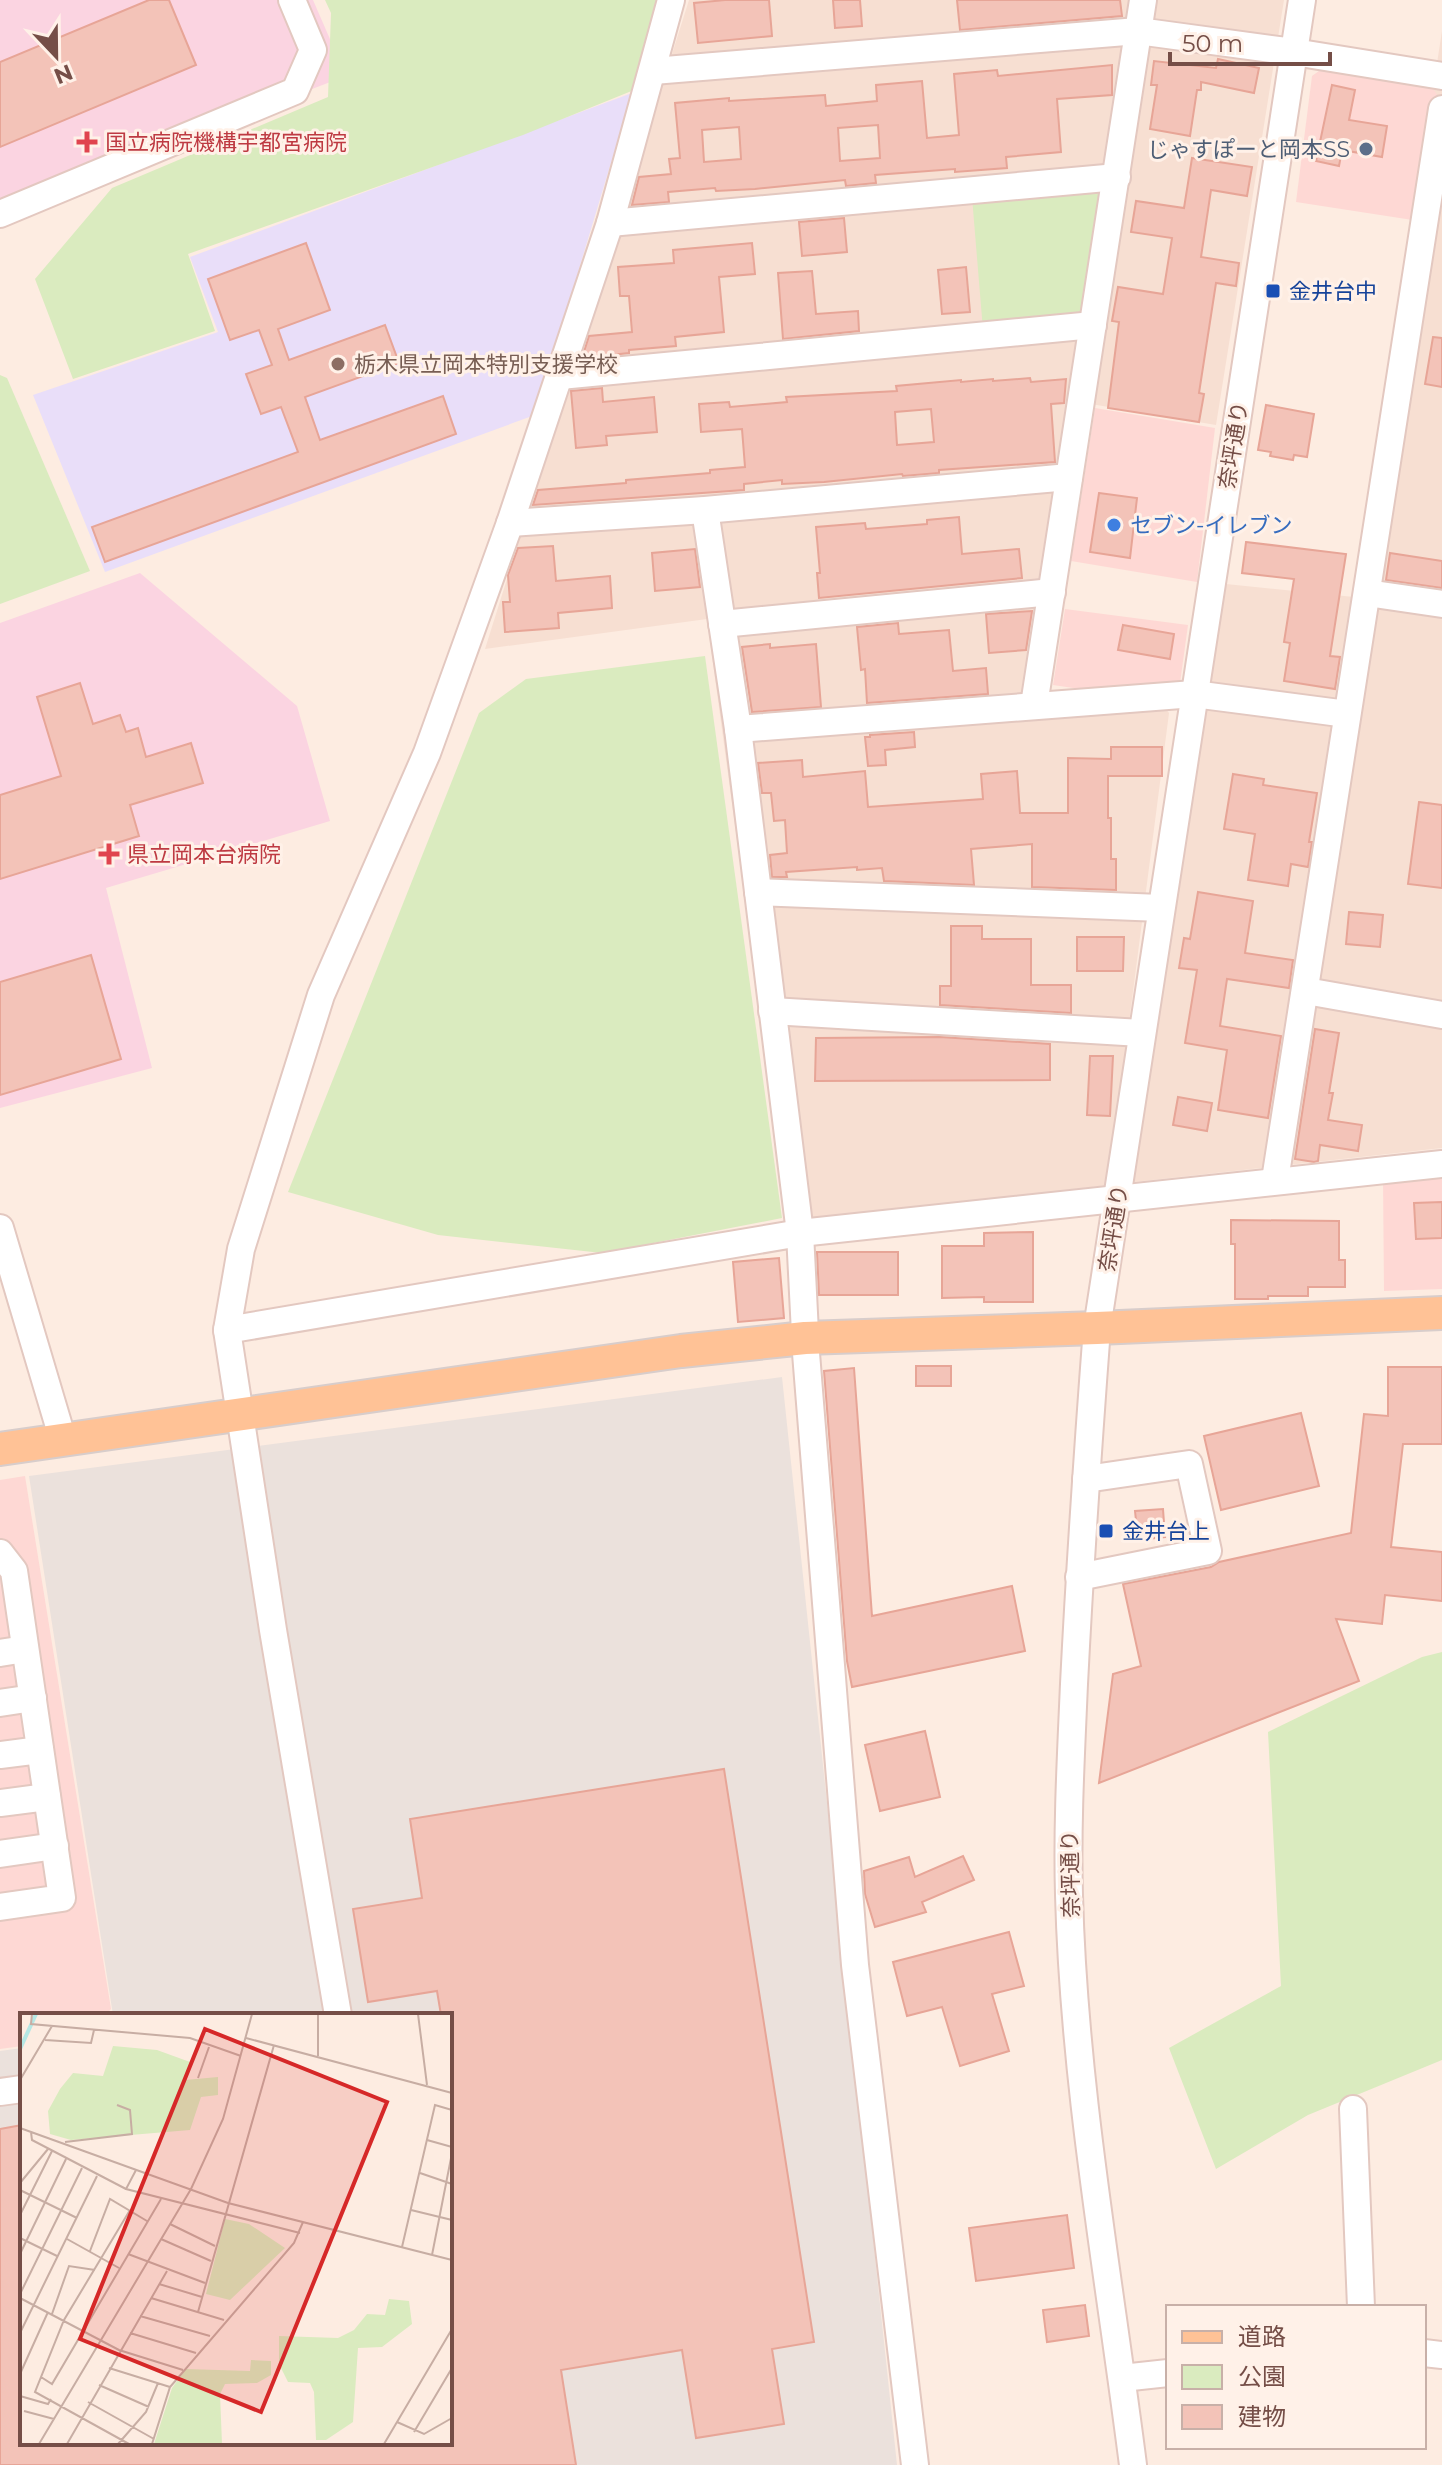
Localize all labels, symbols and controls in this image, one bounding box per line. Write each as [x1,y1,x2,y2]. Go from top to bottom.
north arrow [16,16,96,96]
scale bar [1170,16,1330,66]
text: 50 m [1182,29,1243,58]
text: N [50,58,77,90]
place label: 国立病院機構宇都宮病院 [105,129,347,156]
marker: 国立病院機構宇都宮病院 [76,131,98,153]
place label: じゃすぽーと岡本SS [1147,136,1350,163]
marker: じゃすぽーと岡本SS [1357,140,1375,158]
place label: 金井台中 [1289,278,1377,305]
marker: 金井台中 [1264,282,1282,300]
place label: 栃木県立岡本特別支援学校 [354,351,618,378]
marker: 栃木県立岡本特別支援学校 [329,355,347,373]
street label: 奈坪通り [1213,400,1254,491]
place label: セブン-イレブン [1130,512,1292,539]
marker: セブン-イレブン [1105,516,1123,534]
place label: 県立岡本台病院 [127,841,281,868]
marker: 県立岡本台病院 [98,843,120,865]
street label: 奈坪通り [1093,1183,1134,1274]
place label: 金井台上 [1122,1518,1210,1545]
marker: 金井台上 [1097,1522,1115,1540]
street label: 奈坪通り [1056,1830,1085,1918]
inset map [20,2013,452,2445]
legend [1166,2305,1426,2449]
text: 道路 [1238,2322,1286,2351]
text: 公園 [1238,2362,1286,2391]
text: 建物 [1238,2402,1286,2431]

